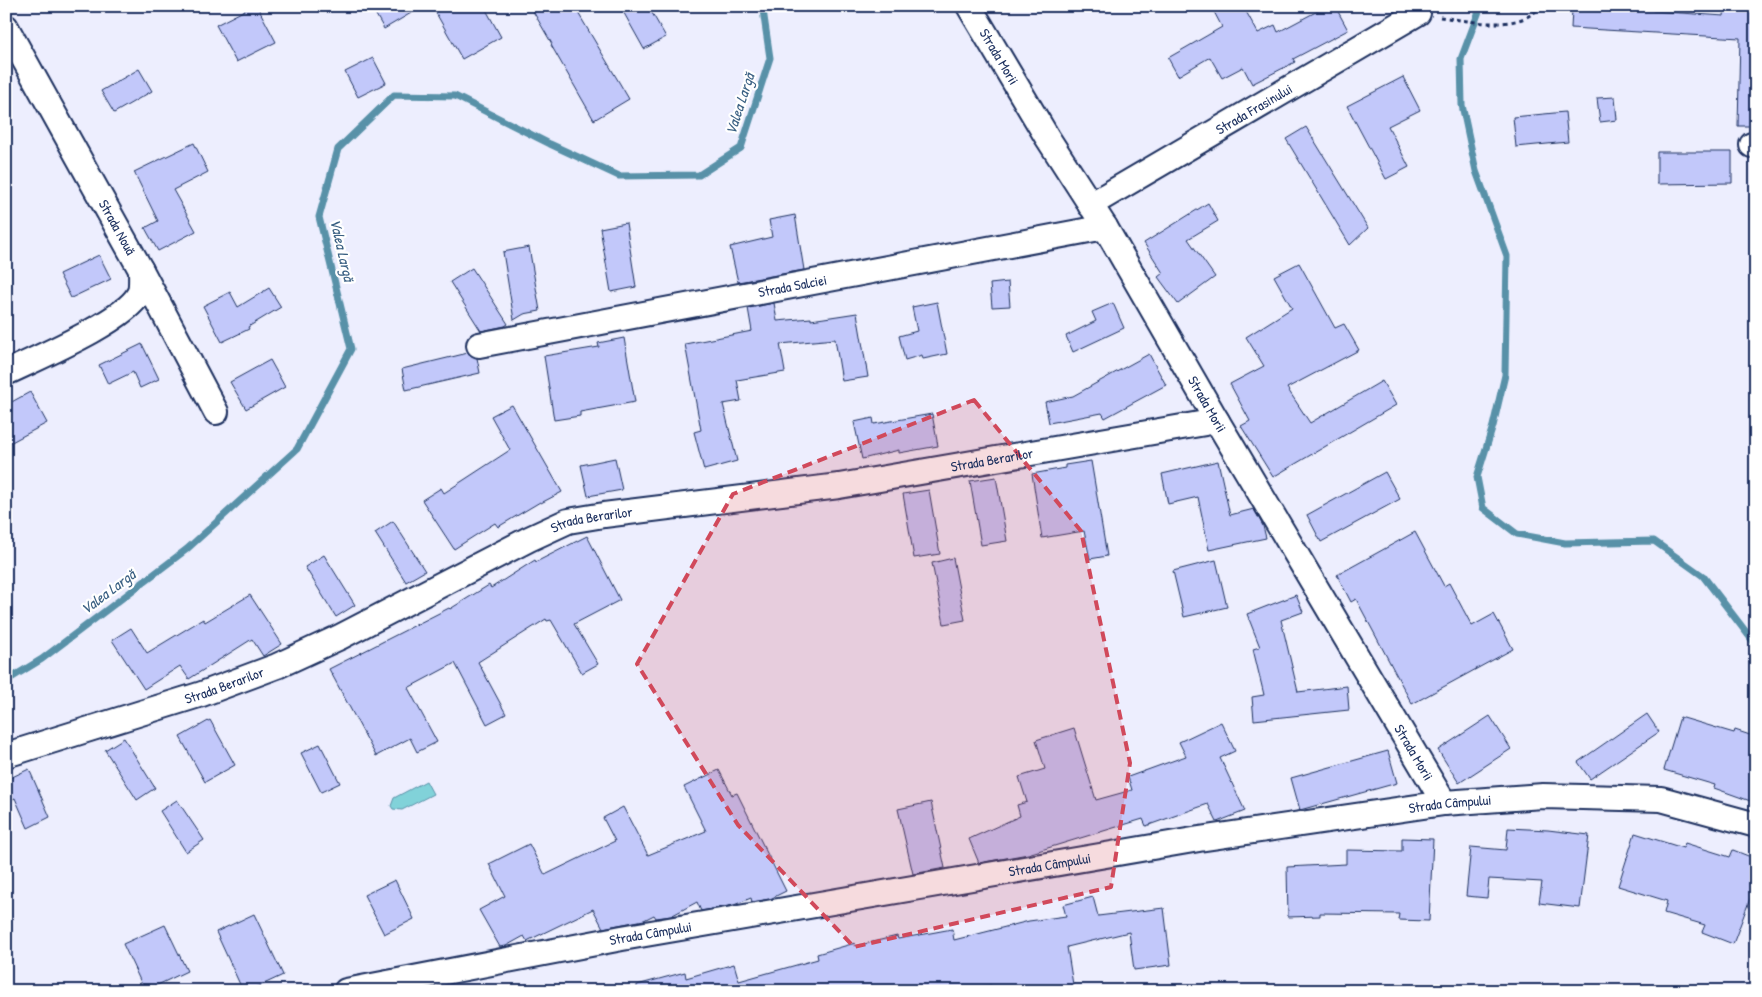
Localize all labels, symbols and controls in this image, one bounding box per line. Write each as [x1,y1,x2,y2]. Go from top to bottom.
street label: Strada Morii [976,25,1024,88]
water label: Valea Largă [720,68,760,137]
street label: Strada Frasinului [1212,79,1295,138]
street label: Strada Nouă [95,196,141,258]
water label: Valea Largă [325,217,360,285]
street label: Strada Salciei [757,270,828,301]
street label: Strada Morii [1184,372,1231,435]
street label: Strada Berarilor [949,443,1035,476]
street label: Strada Berarilor [547,501,634,537]
water label: Valea Largă [76,563,141,619]
street label: Strada Berarilor [182,662,267,708]
street label: Strada Morii [1390,721,1438,784]
street label: Strada Câmpului [1407,790,1492,817]
street label: Strada Câmpului [1007,848,1092,881]
street label: Strada Câmpului [608,916,693,949]

